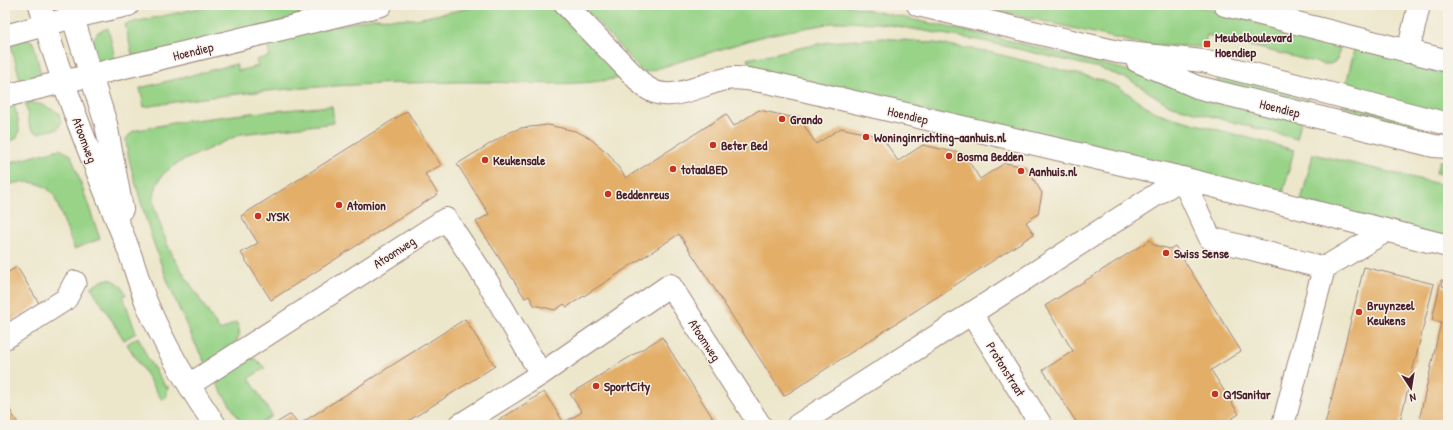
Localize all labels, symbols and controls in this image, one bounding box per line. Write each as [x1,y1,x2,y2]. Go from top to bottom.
place label: Meubelboulevard Hoendiep [1215,28,1293,62]
street label: Hoendiep [171,37,216,65]
marker: Meubelboulevard Hoendiep [1202,39,1212,49]
street label: Hoendiep [1258,94,1303,122]
street label: Hoendiep [886,102,930,128]
place label: Grando [790,110,823,128]
marker: Grando [777,114,787,124]
street label: Atoomweg [68,115,102,165]
place label: Woninginrichting-aanhuis.nl [874,128,1007,147]
marker: Woninginrichting-aanhuis.nl [861,132,871,142]
place label: Beter Bed [721,136,768,154]
marker: Beter Bed [708,140,718,150]
place label: Bosma Bedden [957,147,1024,165]
place label: Keukensale [493,151,546,169]
marker: Bosma Bedden [944,151,954,161]
marker: Keukensale [480,155,490,165]
place label: totaalBED [680,160,728,178]
place label: Aanhuis.nl [1029,162,1078,180]
marker: totaalBED [668,164,678,174]
marker: Aanhuis.nl [1016,166,1026,176]
place label: Beddenreus [616,185,669,203]
marker: Beddenreus [603,189,613,199]
place label: Atomion [347,196,386,214]
marker: Atomion [334,200,344,210]
place label: JYSK [266,207,290,225]
marker: JYSK [253,211,263,221]
street label: Atoomweg [369,232,419,272]
place label: Swiss Sense [1174,244,1230,262]
marker: Swiss Sense [1161,248,1171,258]
place label: Bruynzeel Keukens [1367,296,1415,329]
marker: Bruynzeel Keukens [1354,307,1364,317]
street label: Atoomweg [685,315,725,365]
street label: Protonstraat [982,338,1030,400]
north arrow [1391,368,1431,408]
place label: SportCity [604,377,651,396]
marker: SportCity [591,381,601,391]
place label: Q1Sanitar [1223,385,1272,403]
marker: Q1Sanitar [1210,389,1220,399]
text: N [1409,390,1417,405]

